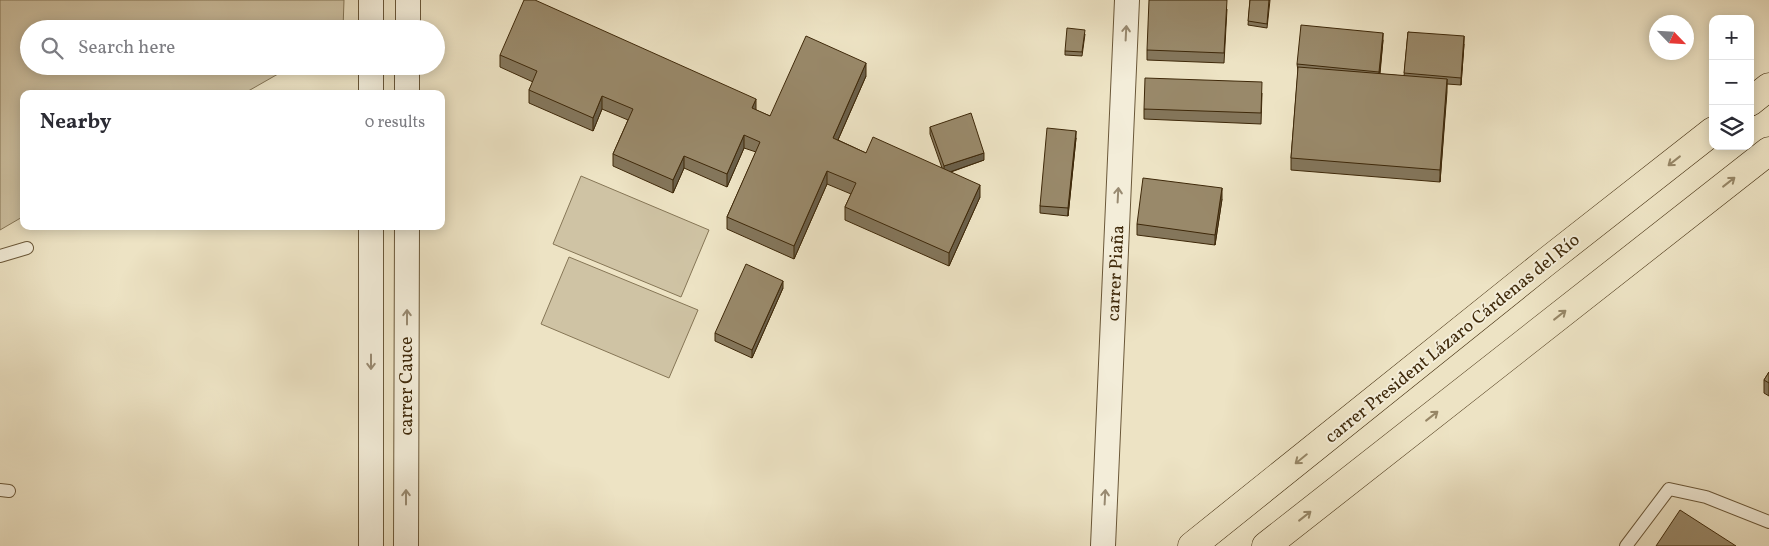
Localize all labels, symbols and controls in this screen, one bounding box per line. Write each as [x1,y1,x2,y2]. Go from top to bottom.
north arrow [1649,15,1694,60]
map controls [1709,15,1754,150]
button: + [1709,15,1754,60]
search box [20,20,445,75]
one-way arrow [1121,25,1130,41]
icon: search [38,34,66,62]
text: Search here [78,35,175,61]
button: − [1709,60,1754,105]
button: layers [1709,105,1754,150]
text: Nearby [40,108,111,137]
text: 0 results [365,112,425,134]
one-way arrow [1668,156,1681,167]
one-way arrow [1722,177,1735,188]
one-way arrow [1114,187,1123,203]
street label: carrer Piaña [1101,224,1132,322]
street label: carrer President Lázaro Cárdenas del Río [1320,228,1586,450]
one-way arrow [402,310,412,326]
one-way arrow [1553,310,1566,321]
street label: carrer Cauce [395,336,420,436]
one-way arrow [366,354,376,370]
one-way arrow [1425,410,1438,421]
one-way arrow [1295,453,1308,464]
one-way arrow [401,490,411,506]
one-way arrow [1100,490,1109,506]
one-way arrow [1298,510,1311,521]

